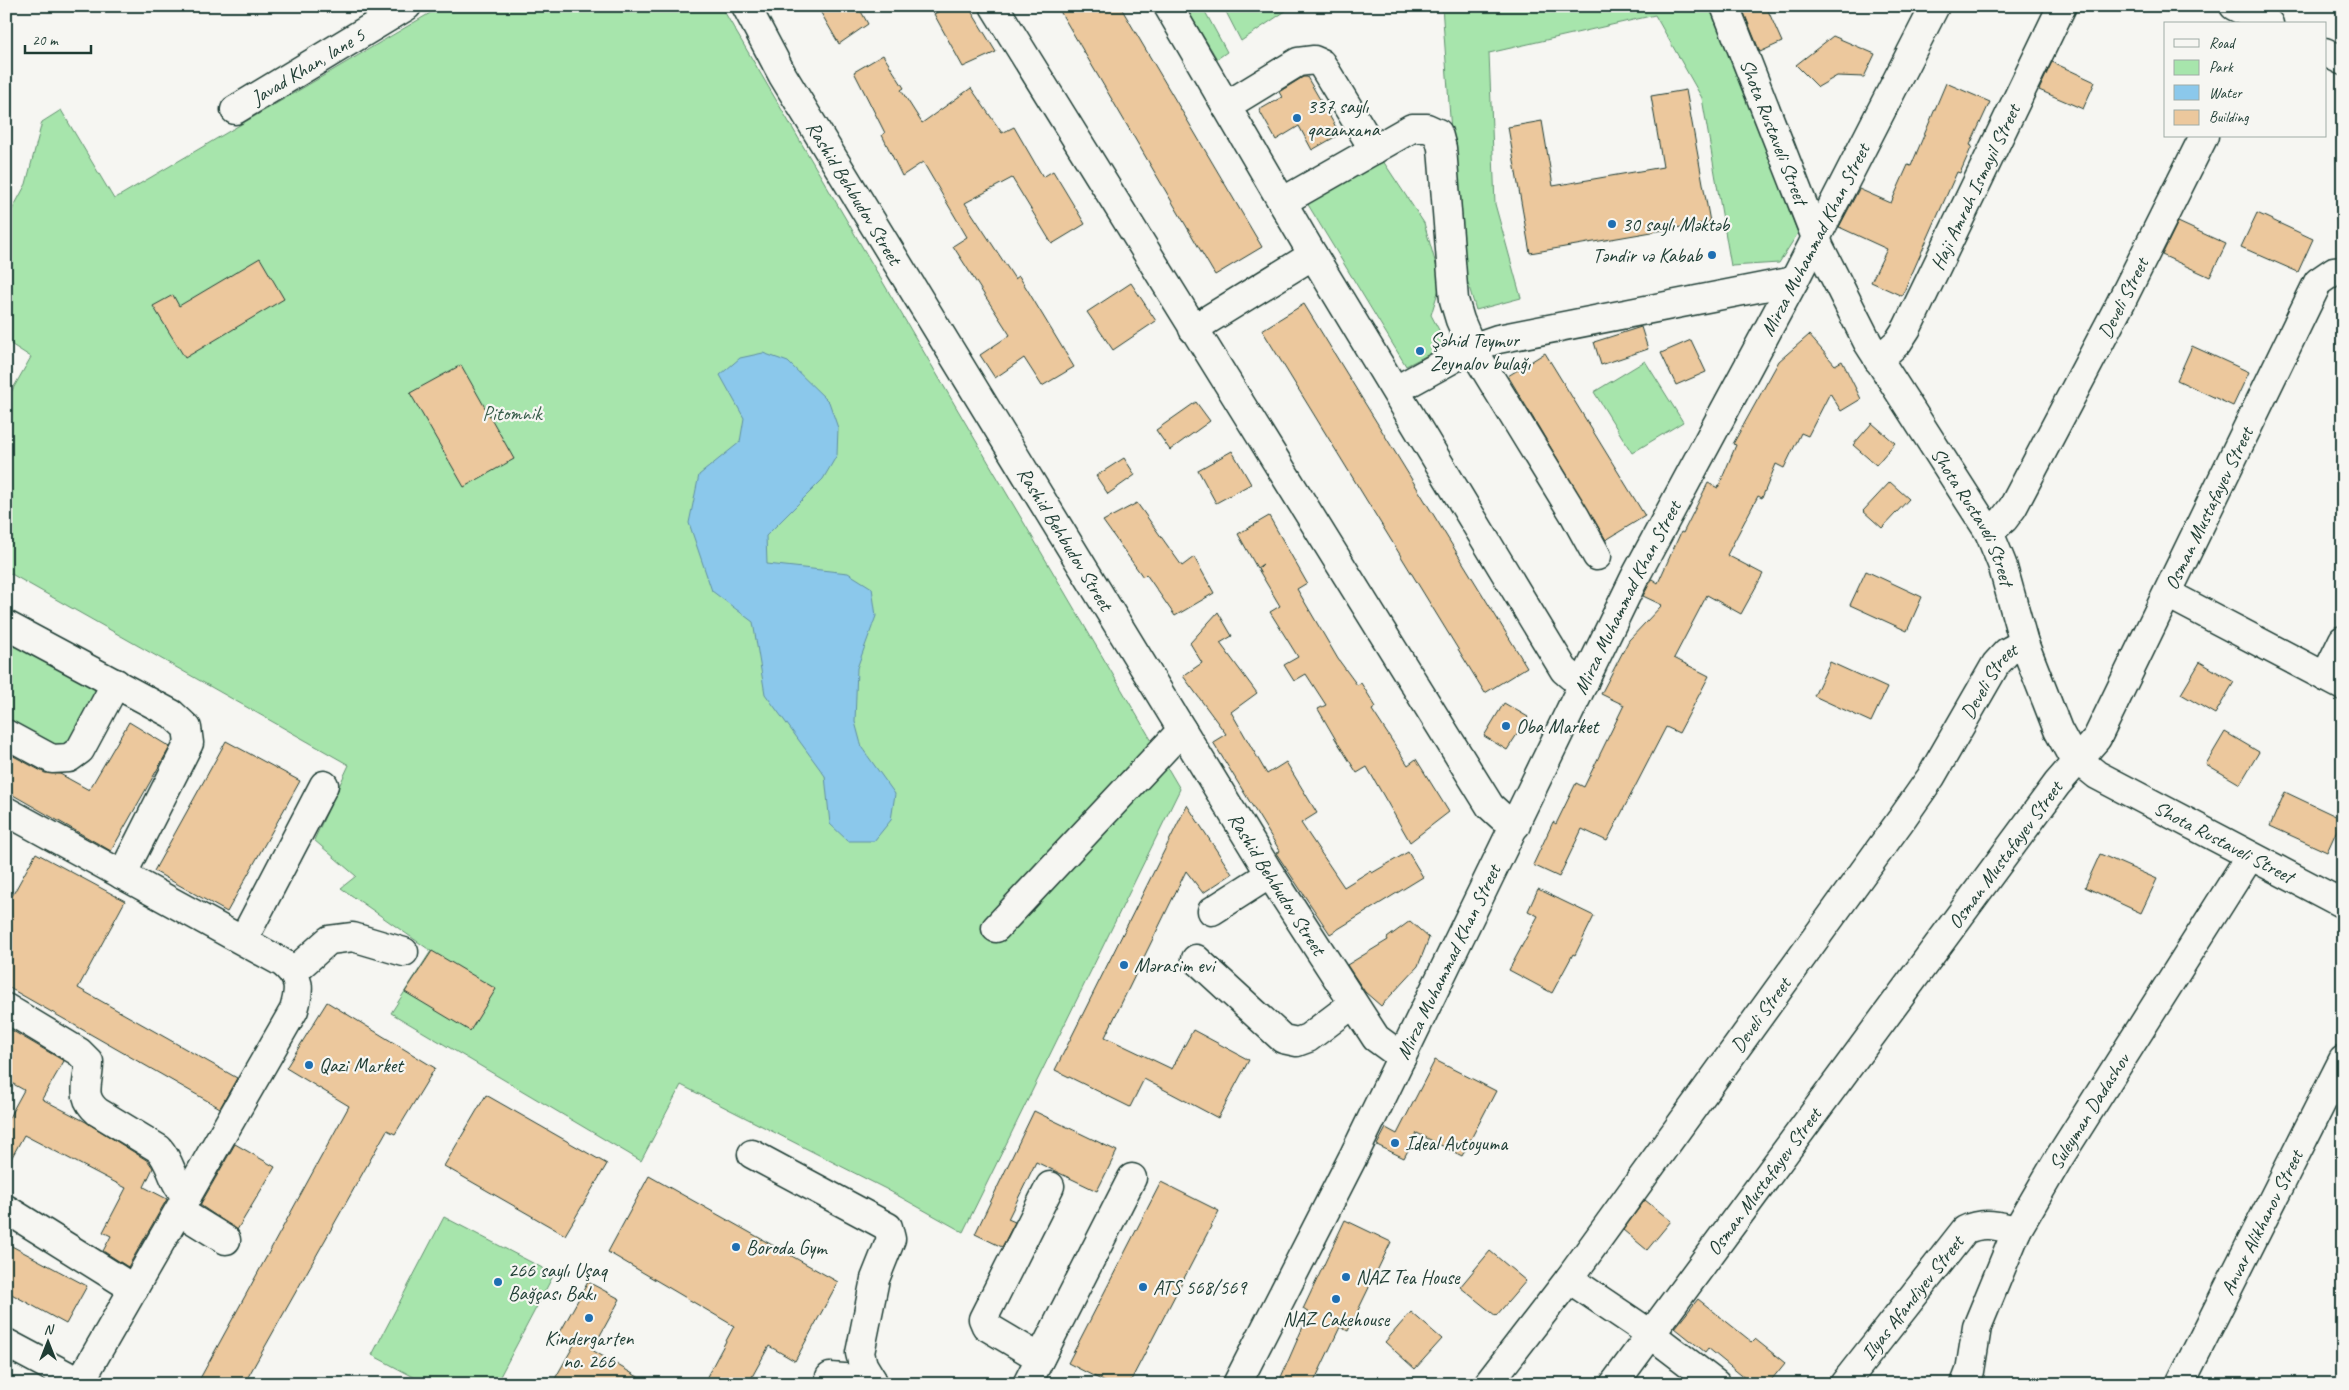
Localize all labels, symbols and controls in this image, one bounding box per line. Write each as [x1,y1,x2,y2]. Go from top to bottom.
scale bar [25,22,91,54]
street label: Javad Khan, lane 5 [246,22,370,110]
legend [2164,22,2326,138]
text: 20 m [32,31,59,50]
text: Road [2209,34,2236,53]
street label: Shota Rustaveli Street [1735,55,1815,211]
text: Park [2209,58,2234,77]
text: Water [2209,84,2243,103]
place label: 337 saylı qazanxana [1307,94,1381,142]
street label: Haji Amrah Ismayil Street [1924,98,2026,274]
text: Building [2209,108,2249,127]
marker: 337 saylı qazanxana [1291,112,1303,124]
street label: Rashid Behbudov Street [801,116,909,271]
street label: Mirza Muhammad Khan Street [1754,137,1876,340]
place label: 30 saylı Məktəb [1622,212,1730,237]
marker: 30 saylı Məktəb [1606,218,1618,230]
place label: Təndir və Kabab [1592,243,1703,268]
marker: Təndir və Kabab [1706,249,1718,261]
street label: Develi Street [2092,252,2155,342]
place label: Şəhid Teymur Zeynalov bulağı [1430,328,1531,376]
marker: Şəhid Teymur Zeynalov bulağı [1414,345,1426,357]
park label: Pitomnik [482,401,543,426]
street label: Osman Mustafayev Street [2158,421,2259,594]
street label: Shota Rustaveli Street [1926,443,2021,592]
street label: Rashid Behbudov Street [1012,462,1120,617]
street label: Mirza Muhammad Khan Street [1568,494,1687,698]
street label: Develi Street [1955,636,2023,723]
place label: Oba Market [1516,714,1600,739]
marker: Oba Market [1500,720,1512,732]
street label: Osman Mustafayev Street [1942,774,2069,933]
street label: Shota Rustaveli Street [2150,795,2301,890]
street label: Rashid Behbudov Street [1223,808,1333,962]
street label: Mirza Muhammad Khan Street [1390,858,1507,1063]
place label: Mərasim evi [1134,953,1217,978]
marker: Mərasim evi [1118,959,1130,971]
street label: Develi Street [1725,970,1797,1057]
street label: Suleyman Dadashov [2043,1047,2135,1174]
place label: Qazi Market [319,1053,405,1078]
marker: Qazi Market [303,1059,315,1071]
street label: Osman Mustafayev Street [1701,1101,1828,1260]
place label: Ideal Avtoyuma [1405,1131,1509,1156]
marker: Ideal Avtoyuma [1389,1137,1401,1149]
street label: Anvar Alikhanov Street [2214,1144,2309,1299]
street label: Ilyas Afandiyev Street [1855,1228,1970,1365]
place label: Boroda Gym [746,1235,828,1260]
marker: Boroda Gym [730,1241,742,1253]
place label: 266 saylı Uşaq Bağçası Bakı [508,1258,608,1306]
place label: NAZ Tea House [1356,1265,1461,1290]
marker: NAZ Tea House [1340,1271,1352,1283]
place label: ATS 568/569 [1153,1275,1248,1300]
marker: 266 saylı Uşaq Bağçası Bakı [492,1276,504,1288]
marker: ATS 568/569 [1137,1281,1149,1293]
marker: NAZ Cakehouse [1330,1293,1342,1305]
place label: NAZ Cakehouse [1283,1307,1391,1332]
marker: Kindergarten no. 266 [583,1312,595,1324]
north arrow [22,1318,72,1368]
text: N [44,1321,55,1338]
place label: Kindergarten no. 266 [544,1326,635,1374]

